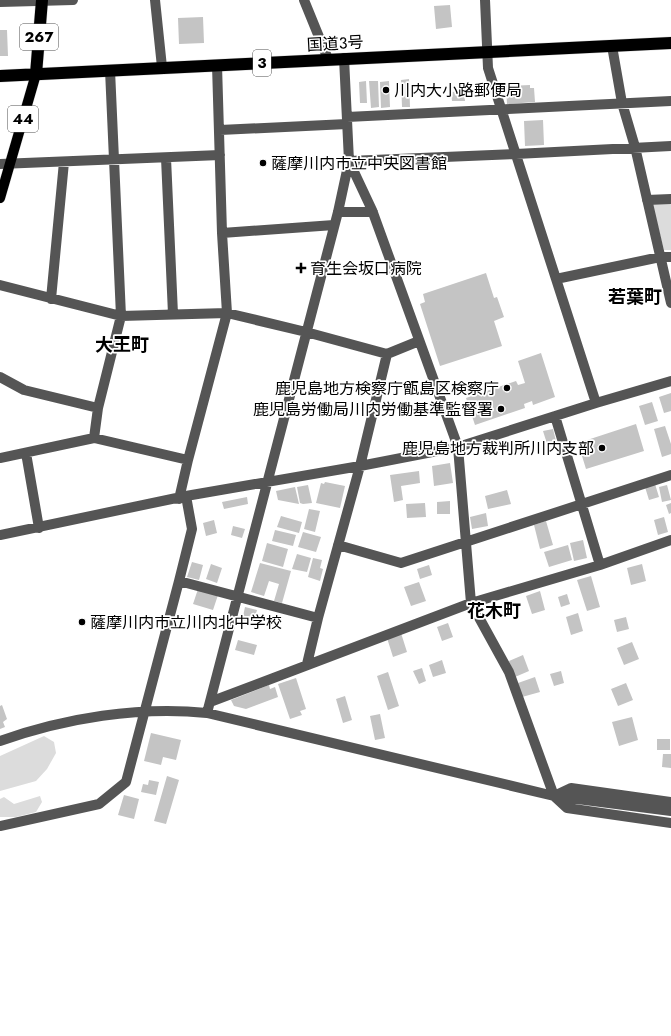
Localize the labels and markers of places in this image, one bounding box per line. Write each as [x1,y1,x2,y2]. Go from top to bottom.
place label: 川内大小路郵便局 [394,79,522,102]
marker: 川内大小路郵便局 [381,85,391,95]
place label: 薩摩川内市立中央図書館 [271,152,447,175]
marker: 薩摩川内市立中央図書館 [258,158,268,168]
place label: 育生会坂口病院 [310,257,422,280]
marker: 育生会坂口病院 [295,262,307,274]
place label: 鹿児島地方検察庁甑島区検察庁 [275,377,499,400]
marker: 鹿児島地方検察庁甑島区検察庁 [502,383,512,393]
place label: 鹿児島労働局川内労働基準監督署 [253,398,493,421]
marker: 鹿児島労働局川内労働基準監督署 [496,404,506,414]
place label: 鹿児島地方裁判所川内支部 [402,437,594,460]
marker: 鹿児島地方裁判所川内支部 [597,443,607,453]
place label: 薩摩川内市立川内北中学校 [90,611,282,634]
marker: 薩摩川内市立川内北中学校 [77,617,87,627]

